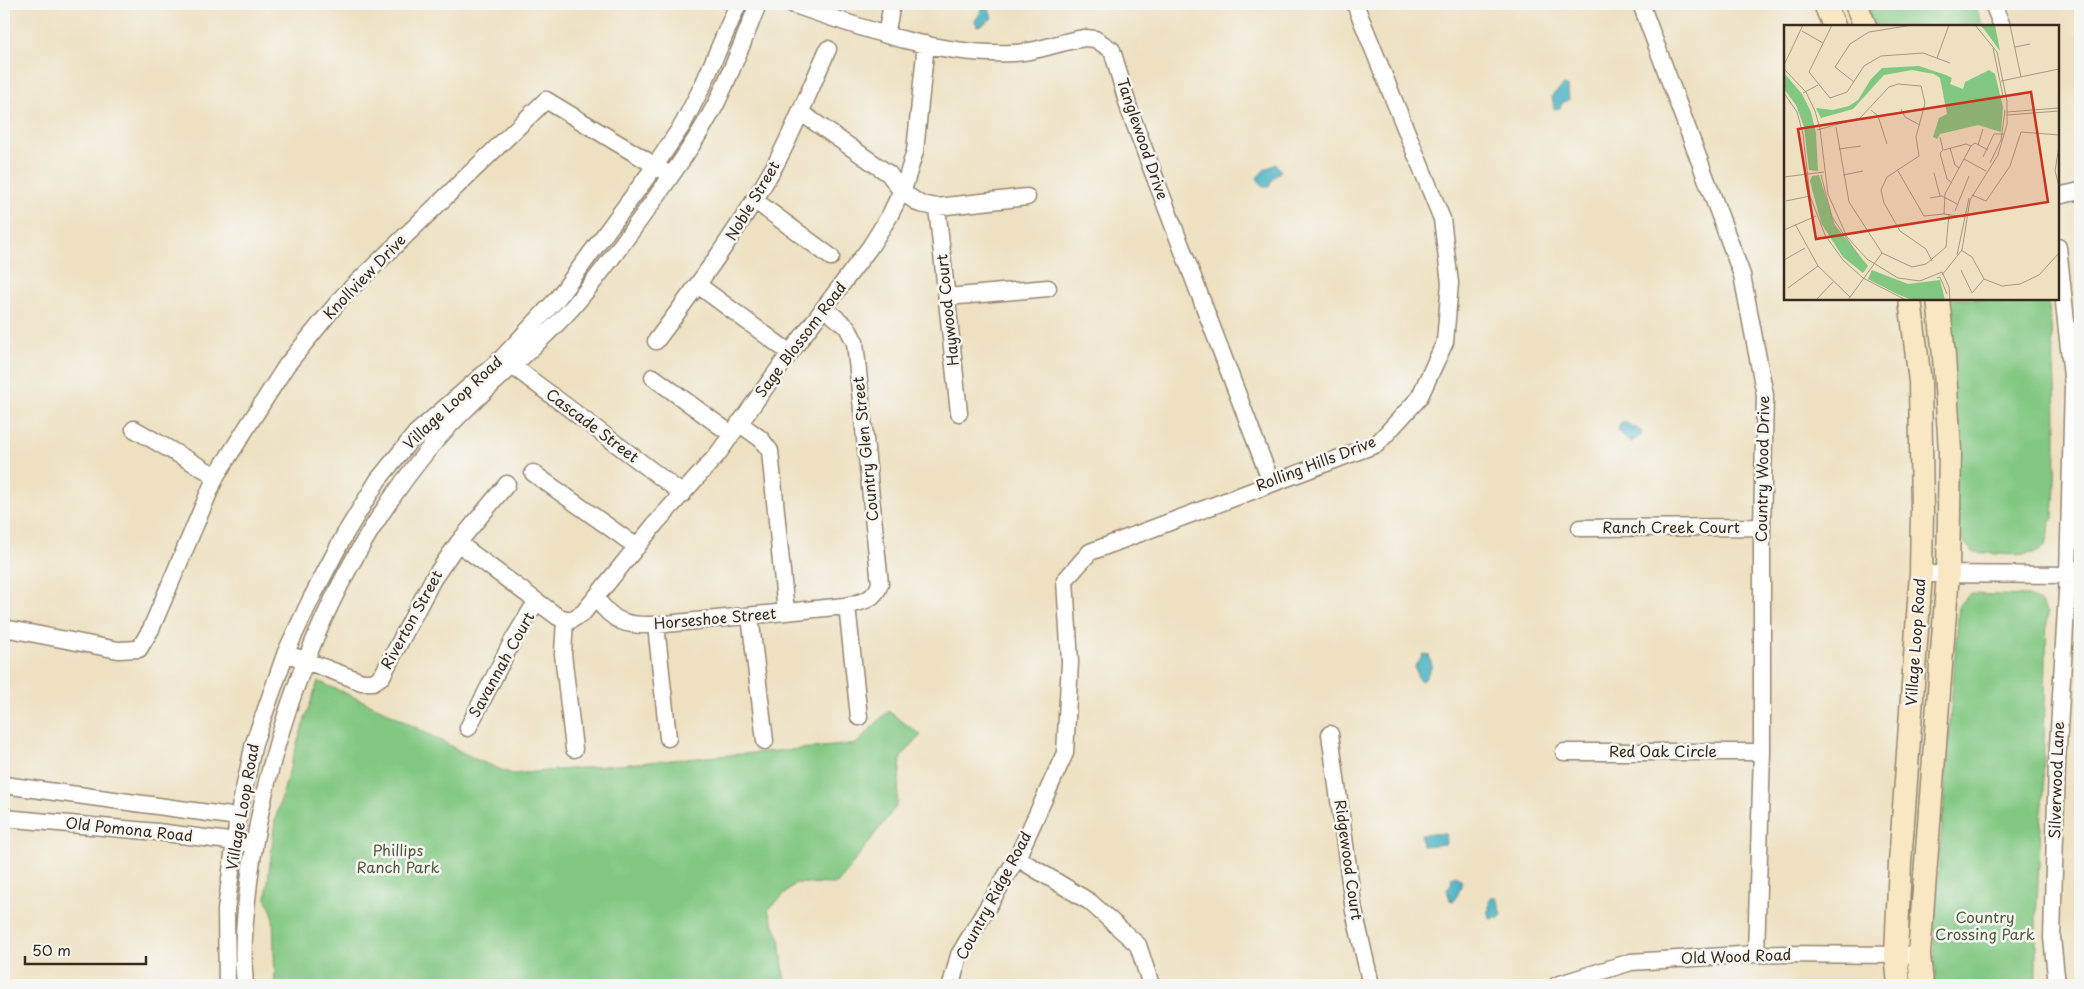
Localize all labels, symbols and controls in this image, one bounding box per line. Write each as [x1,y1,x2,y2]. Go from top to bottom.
inset map [1784,25,2059,300]
street label: Tanglewood Drive [1112,75,1175,202]
street label: Noble Street [719,156,785,244]
street label: Knollview Drive [317,228,411,324]
street label: Haywood Court [929,253,964,367]
street label: Sage Blossom Road [749,276,851,402]
street label: Village Loop Road [397,350,507,454]
street label: Country Glen Street [845,376,884,523]
street label: Cascade Street [542,382,644,467]
street label: Country Wood Drive [1749,396,1774,542]
street label: Rolling Hills Drive [1252,429,1379,496]
street label: Ranch Creek Court [1602,515,1740,538]
street label: Riverton Street [374,566,447,673]
street label: Village Loop Road [1899,577,1930,707]
street label: Horseshoe Street [653,601,777,634]
street label: Savannah Court [462,607,539,721]
street label: Silverwood Lane [2042,721,2069,839]
street label: Red Oak Circle [1609,739,1717,762]
street label: Village Loop Road [219,742,264,872]
street label: Ridgewood Court [1330,798,1369,922]
street label: Old Pomona Road [65,810,194,847]
street label: Country Ridge Road [949,827,1036,964]
park label: Phillips Ranch Park [356,838,440,878]
park label: Country Crossing Park [1935,905,2035,945]
scale bar [25,934,146,966]
text: 50 m [32,938,71,961]
street label: Old Wood Road [1680,942,1792,969]

